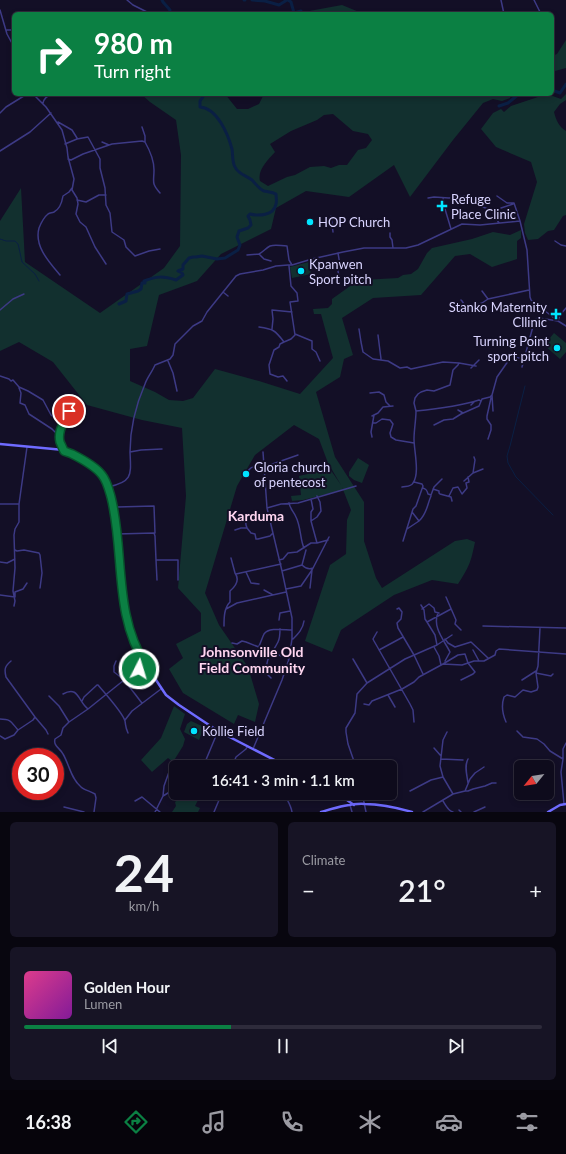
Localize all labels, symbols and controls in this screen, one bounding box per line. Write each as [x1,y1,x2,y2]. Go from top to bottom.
text: 980 m [94,26,173,60]
icon: right [28,28,80,80]
text: Turn right [94,60,171,82]
place label: Refuge Place Clinic [451,191,516,222]
marker: Refuge Place Clinic [436,200,448,212]
place label: HOP Church [318,214,390,230]
marker: HOP Church [305,217,315,227]
place label: Kpanwen Sport pitch [309,256,372,287]
marker: Kpanwen Sport pitch [296,266,306,276]
place label: Stanko Maternity Cllinic [449,299,547,330]
marker: Stanko Maternity Cllinic [550,308,562,320]
place label: Turning Point sport pitch [473,333,549,364]
marker: Turning Point sport pitch [552,343,562,353]
pin [52,394,86,428]
icon: arrive [58,400,80,422]
place label: Gloria church of pentecost [254,459,330,490]
marker: Gloria church of pentecost [241,469,251,479]
district label: Karduma [228,507,284,524]
district label: Johnsonville Old Field Community [199,643,306,676]
position arrow [118,648,160,690]
place label: Kollie Field [202,723,265,739]
marker: Kollie Field [189,726,199,736]
speed limit sign: 30 [12,748,64,800]
north arrow [514,760,554,800]
map controls [514,760,554,800]
text: 16:41 · 3 min · 1.1 km [211,771,355,789]
text: 24 [114,841,174,903]
text: Climate [302,852,345,868]
text: 21° [398,872,446,908]
text: − [302,877,315,904]
text: + [529,877,542,904]
text: km/h [129,898,159,914]
text: Golden Hour [84,978,170,996]
text: Lumen [84,996,122,1012]
icon: previous [99,1035,121,1057]
icon: pause [272,1035,294,1057]
icon: next [445,1035,467,1057]
icon: directions [122,1108,150,1136]
icon: music [200,1108,228,1136]
icon: phone [278,1108,306,1136]
icon: climate [356,1108,384,1136]
icon: car [435,1108,463,1136]
icon: filters [513,1108,541,1136]
text: 16:38 [25,1111,72,1133]

